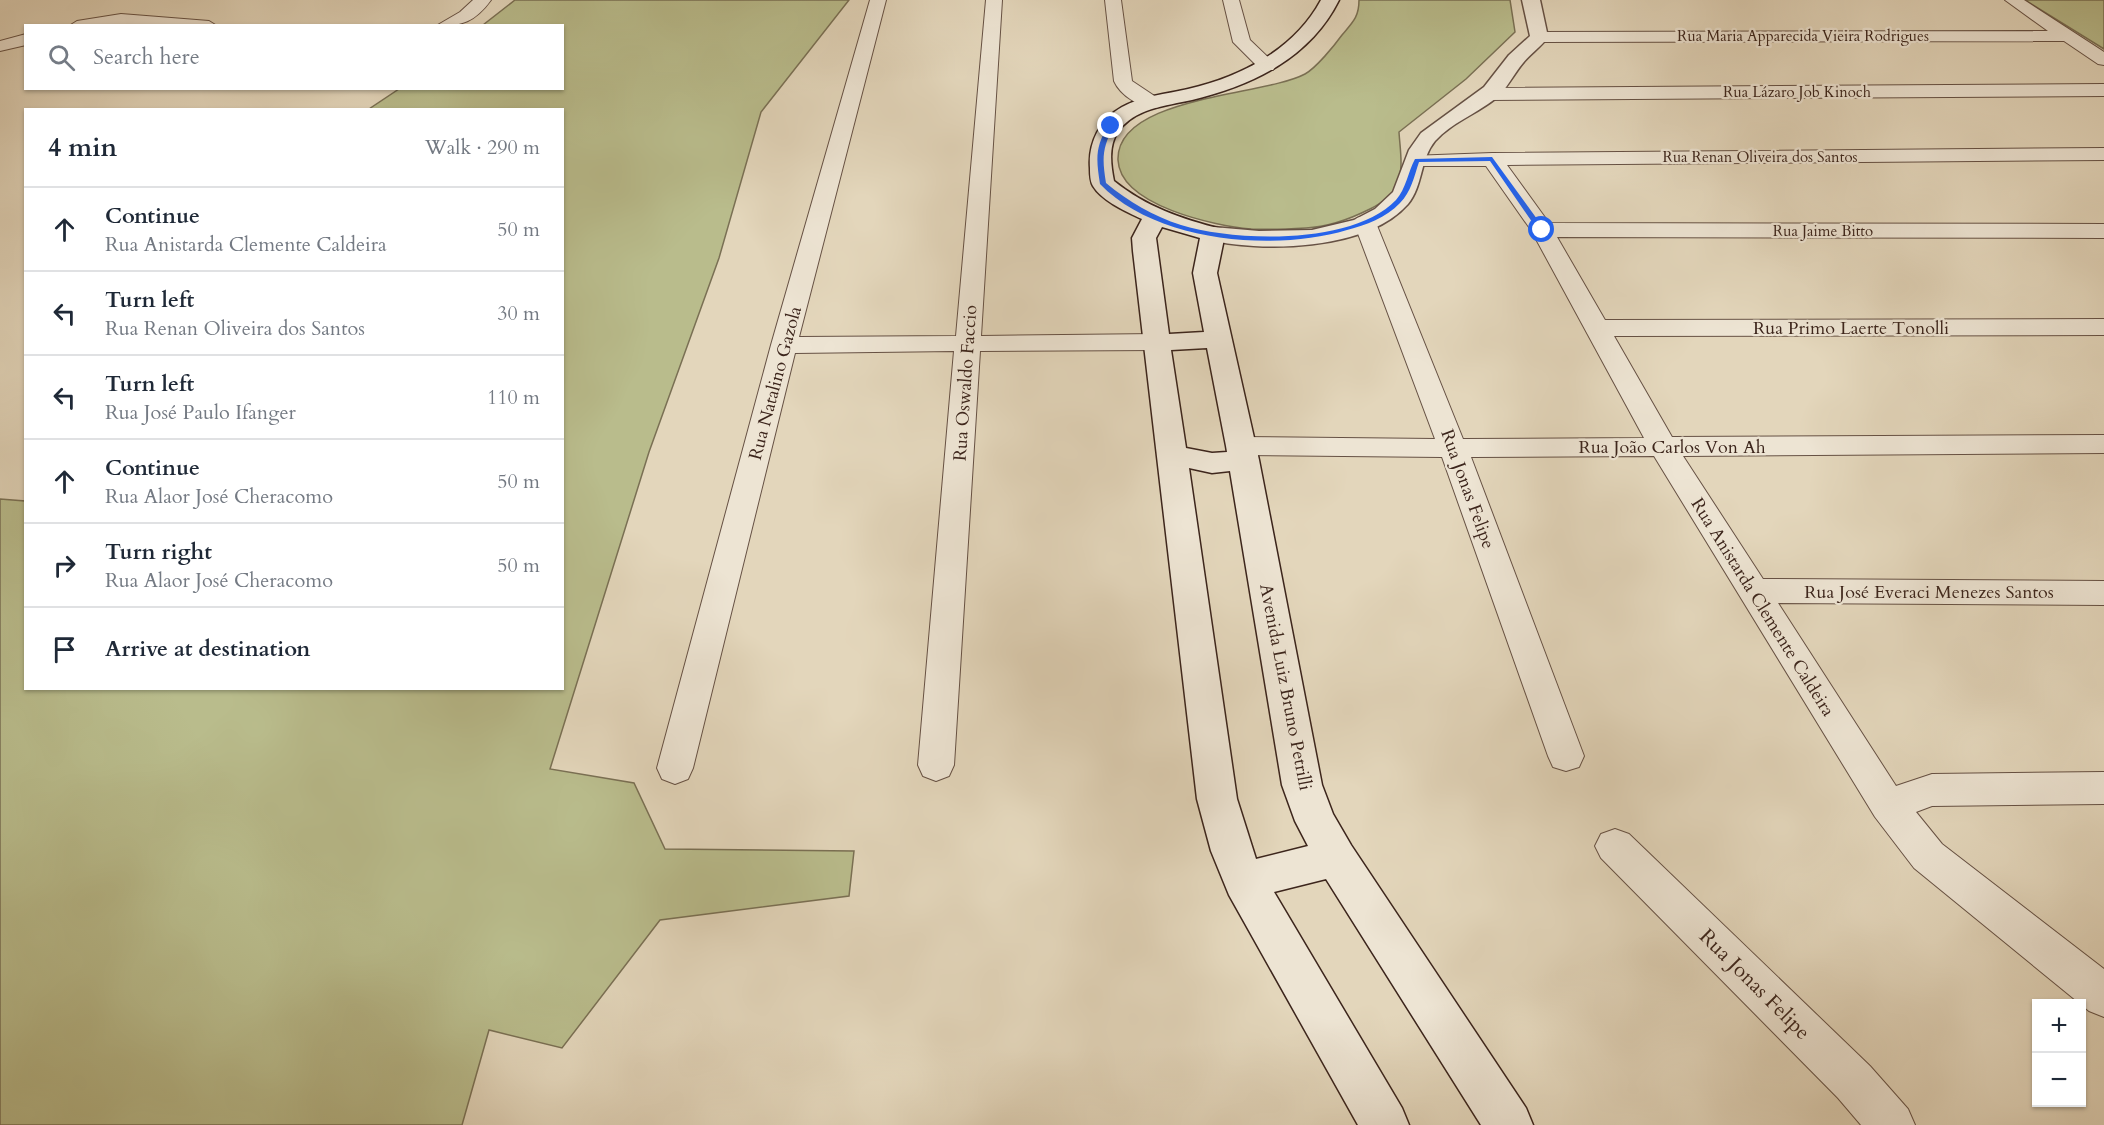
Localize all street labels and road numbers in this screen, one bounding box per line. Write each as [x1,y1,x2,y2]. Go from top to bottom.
street label: Rua Maria Apparecida Vieira Rodrigues [1677,26,1929,46]
street label: Rua Lázaro Job Kinoch [1723,82,1872,102]
street label: Rua Renan Oliveira dos Santos [1662,147,1858,167]
street label: Rua Jaime Bitto [1773,221,1873,241]
street label: Rua Natalino Gazola [743,303,808,463]
street label: Rua Oswaldo Faccio [948,304,983,462]
street label: Rua Primo Laerte Tonolli [1753,316,1949,341]
street label: Rua Jonas Felipe [1434,426,1501,552]
street label: Rua João Carlos Von Ah [1578,435,1766,460]
street label: Rua Anistarda Clemente Caldeira [1685,493,1840,722]
street label: Rua José Everaci Menezes Santos [1804,580,2054,605]
street label: Avenida Luiz Bruno Petrilli [1253,582,1318,793]
street label: Rua Jonas Felipe [1693,922,1817,1046]

